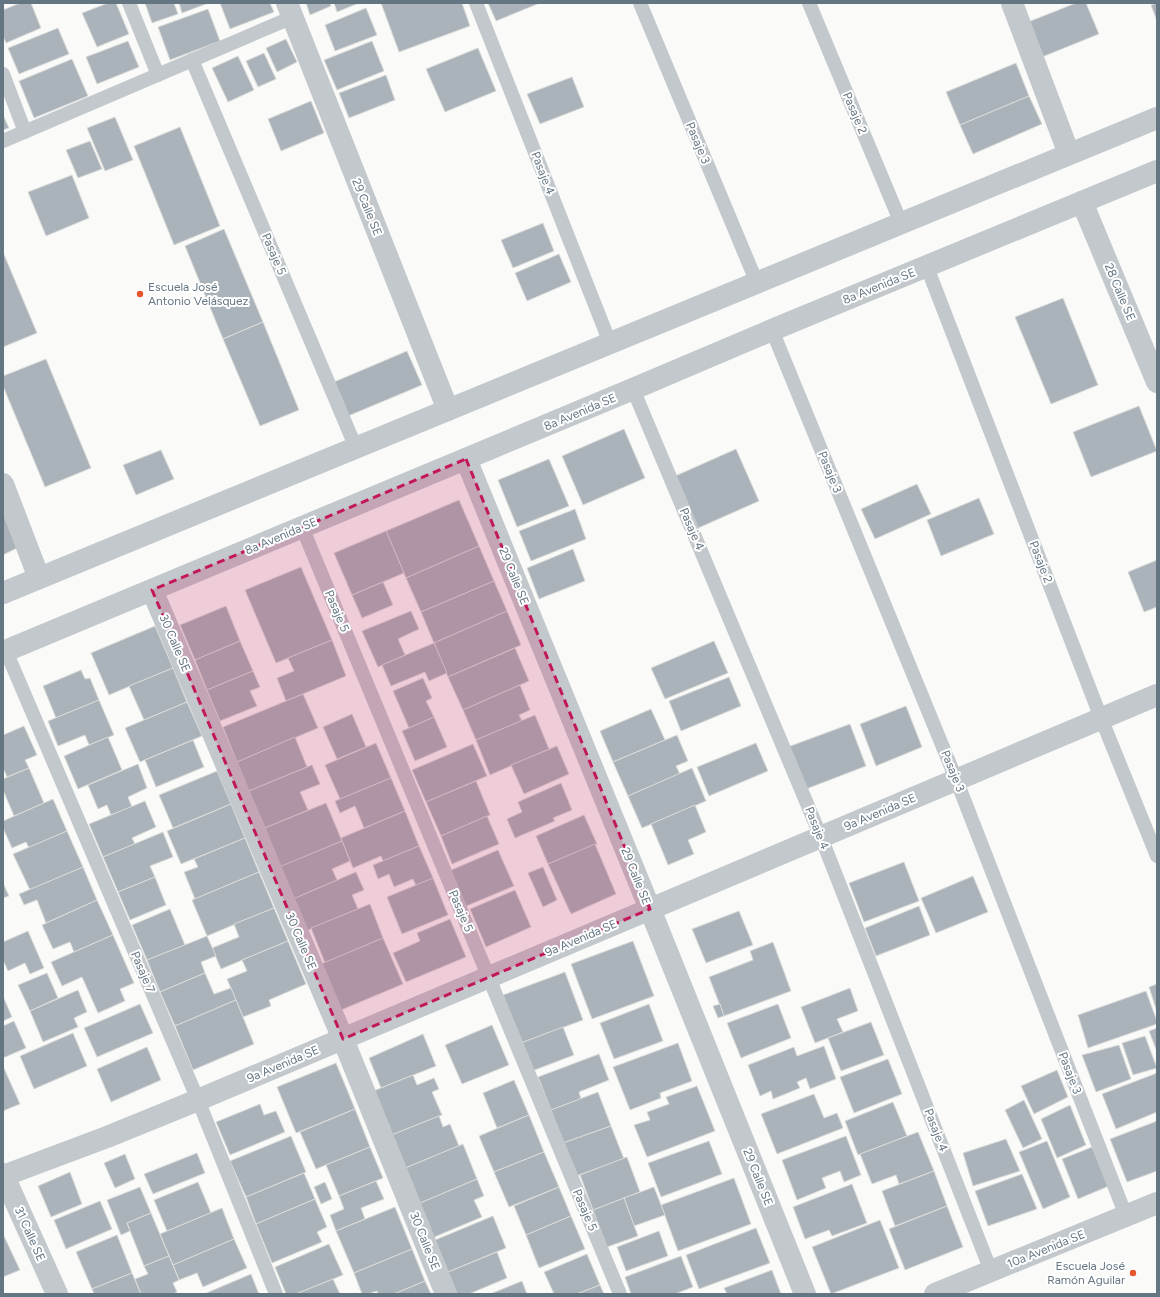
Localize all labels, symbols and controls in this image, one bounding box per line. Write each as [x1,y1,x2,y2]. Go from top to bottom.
street label: Pasaje 2 [840,90,870,136]
street label: Pasaje 3 [683,120,713,166]
street label: Pasaje 4 [528,150,558,197]
street label: 29 Calle SE [349,176,385,238]
street label: Pasaje 5 [259,231,289,277]
street label: 28 Calle SE [1102,261,1138,323]
street label: 8a Avenida SE [841,265,917,307]
place label: Escuela José Antonio Velásquez [148,280,249,308]
marker: Escuela José Antonio Velásquez [135,289,145,299]
street label: 8a Avenida SE [542,390,618,434]
street label: Pasaje 3 [815,449,845,495]
street label: Pasaje 4 [677,506,707,553]
street label: 8a Avenida SE [243,514,319,558]
street label: Pasaje 2 [1027,539,1055,585]
street label: 29 Calle SE [496,545,532,607]
street label: Pasaje 5 [322,588,352,634]
street label: 30 Calle SE [157,612,193,674]
street label: Pasaje 3 [938,748,968,794]
street label: 9a Avenida SE [842,791,918,833]
street label: Pasaje 4 [802,805,832,852]
street label: 29 Calle SE [618,845,654,907]
street label: Pasaje 5 [446,888,476,934]
street label: 30 Calle SE [283,910,319,972]
street label: 9a Avenida SE [543,917,619,959]
street label: Pasaje 7 [128,949,158,995]
street label: 9a Avenida SE [245,1043,321,1085]
street label: Pasaje 3 [1056,1050,1084,1096]
street label: Pasaje 4 [921,1107,951,1154]
street label: 29 Calle SE [740,1146,776,1208]
street label: Pasaje 5 [570,1187,600,1233]
street label: 31 Calle SE [12,1204,48,1264]
street label: 30 Calle SE [407,1210,443,1272]
street label: 10a Avenida SE [1005,1227,1087,1271]
place label: Escuela José Ramón Aguilar [1047,1259,1125,1287]
marker: Escuela José Ramón Aguilar [1128,1268,1138,1278]

